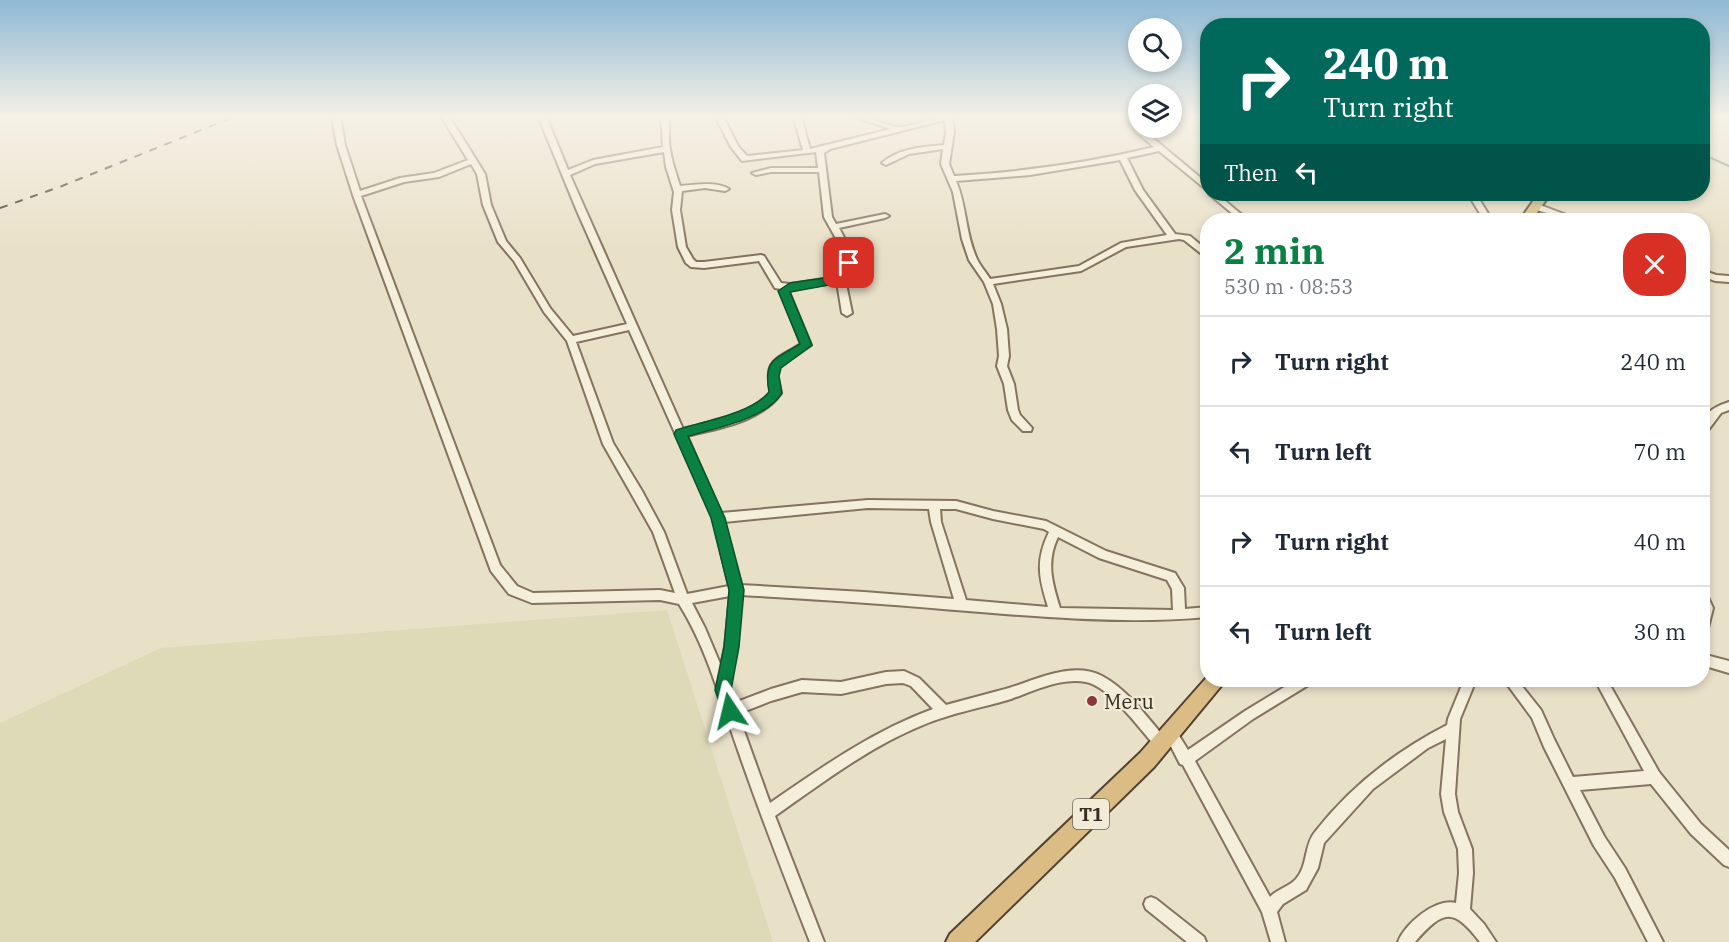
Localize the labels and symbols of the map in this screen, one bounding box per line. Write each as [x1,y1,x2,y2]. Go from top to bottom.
pin [823,237,874,288]
position arrow [698,679,762,743]
place label: Meru [1104,688,1154,715]
marker: Meru [1085,694,1099,708]
road number: T1 [1073,799,1109,829]

